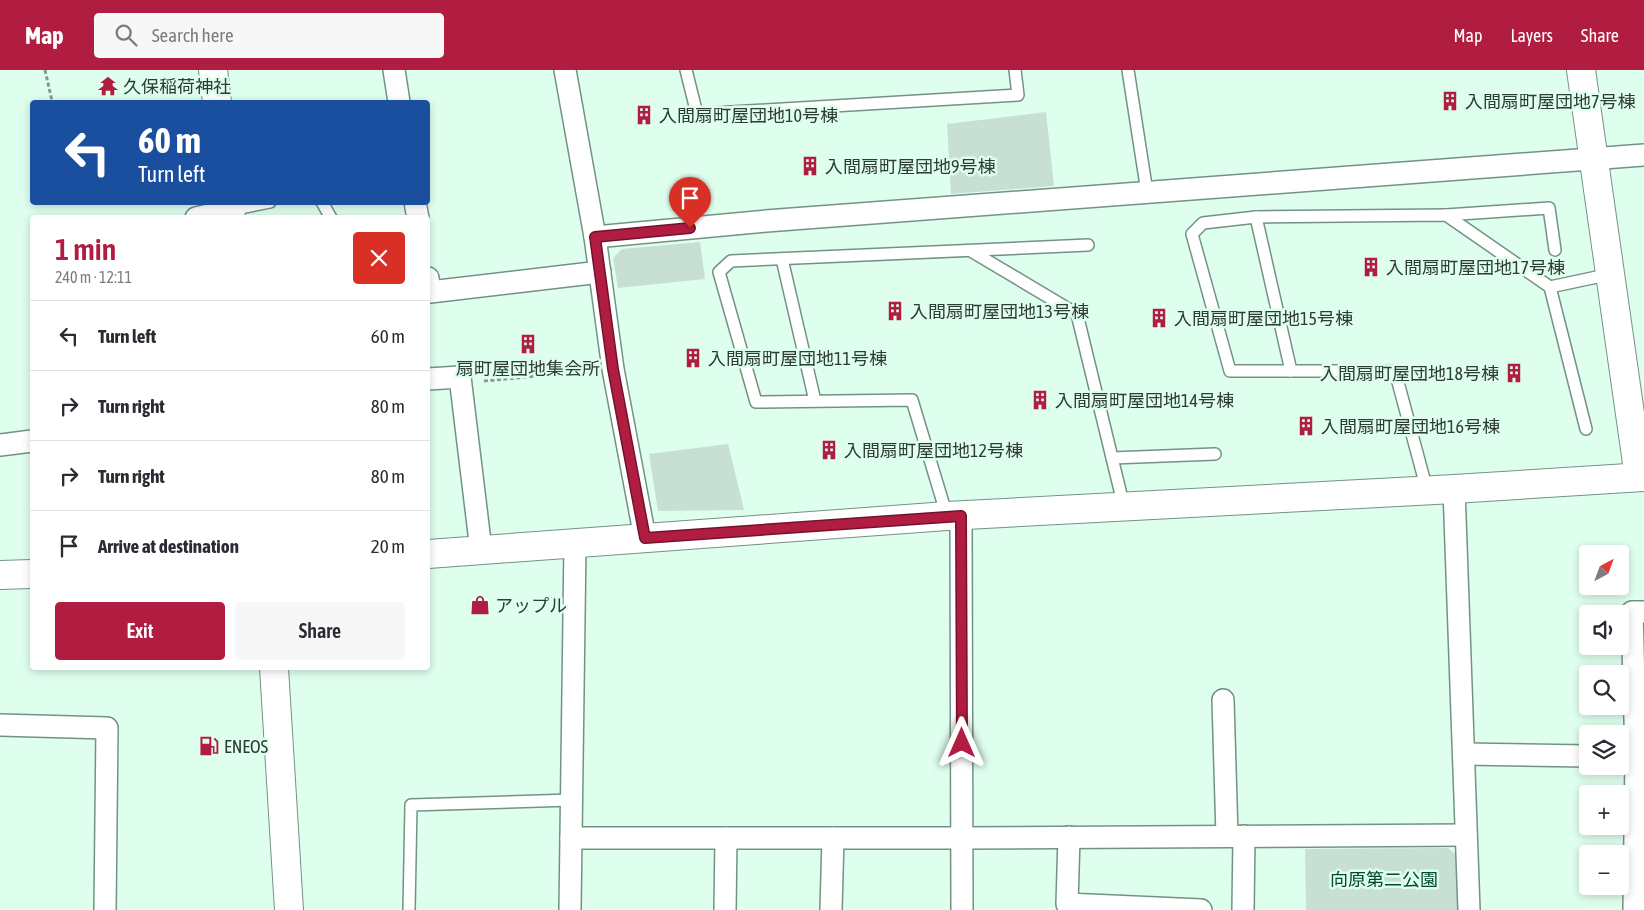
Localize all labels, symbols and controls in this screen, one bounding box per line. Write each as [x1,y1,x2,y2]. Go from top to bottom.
search box [94,13,444,58]
icon: search [112,21,140,49]
text: Map [25,22,64,49]
text: Search here [152,24,234,46]
text: Map [1453,25,1482,46]
text: Layers [1510,25,1553,46]
text: Share [1581,25,1619,46]
temple icon: 久保稲荷神社 [97,75,119,97]
place label: 久保稲荷神社 [123,76,231,97]
building icon: 入間扇町屋団地7号棟 [1439,90,1461,112]
place label: 入間扇町屋団地7号棟 [1465,91,1635,112]
building icon: 入間扇町屋団地10号棟 [633,104,655,126]
place label: 入間扇町屋団地10号棟 [659,105,838,126]
icon: left [55,120,120,185]
text: 60 m [138,120,201,160]
building icon: 入間扇町屋団地9号棟 [799,155,821,177]
place label: 入間扇町屋団地9号棟 [825,156,995,177]
text: Turn left [138,161,205,187]
pin [669,177,711,228]
icon: arrive [676,184,704,212]
text: 1 min [55,232,116,266]
button: close [353,232,405,284]
building icon: 入間扇町屋団地17号棟 [1360,256,1382,278]
place label: 入間扇町屋団地17号棟 [1386,257,1565,278]
text: 240 m · 12:11 [55,268,132,286]
building icon: 入間扇町屋団地13号棟 [884,300,906,322]
place label: 入間扇町屋団地13号棟 [910,301,1089,322]
building icon: 入間扇町屋団地15号棟 [1148,307,1170,329]
place label: 入間扇町屋団地15号棟 [1174,308,1353,329]
icon: left [55,322,83,350]
text: Turn left [98,325,156,347]
text: 60 m [371,325,405,347]
building icon: 扇町屋団地集会所 [517,333,539,355]
building icon: 入間扇町屋団地11号棟 [682,347,704,369]
place label: 入間扇町屋団地11号棟 [708,348,887,369]
place label: 扇町屋団地集会所 [456,358,600,379]
building icon: 入間扇町屋団地18号棟 [1503,362,1525,384]
place label: 入間扇町屋団地18号棟 [1320,363,1499,384]
building icon: 入間扇町屋団地14号棟 [1029,389,1051,411]
place label: 入間扇町屋団地14号棟 [1055,390,1234,411]
icon: right [55,392,83,420]
text: Turn right [98,395,165,417]
text: 80 m [371,395,405,417]
building icon: 入間扇町屋団地16号棟 [1295,415,1317,437]
place label: 入間扇町屋団地16号棟 [1321,416,1500,437]
building icon: 入間扇町屋団地12号棟 [818,439,840,461]
place label: 入間扇町屋団地12号棟 [844,440,1023,461]
icon: right [55,462,83,490]
text: Turn right [98,465,165,487]
text: 80 m [371,465,405,487]
icon: arrive [55,532,83,560]
text: Arrive at destination [98,535,239,557]
text: 20 m [371,535,405,557]
north arrow [1579,545,1629,595]
map controls [1579,545,1629,895]
shop icon: アップル [469,594,491,616]
place label: アップル [495,595,567,616]
button: Exit [55,602,225,660]
button: Share [235,602,405,660]
button: sound [1579,605,1629,655]
button: search [1579,665,1629,715]
position arrow [935,716,987,768]
button: layers [1579,725,1629,775]
fuel station icon: ENEOS [198,735,220,757]
place label: ENEOS [224,736,268,757]
button: + [1579,785,1629,835]
button: − [1579,845,1629,895]
park label: 向原第二公園 [1330,869,1438,890]

